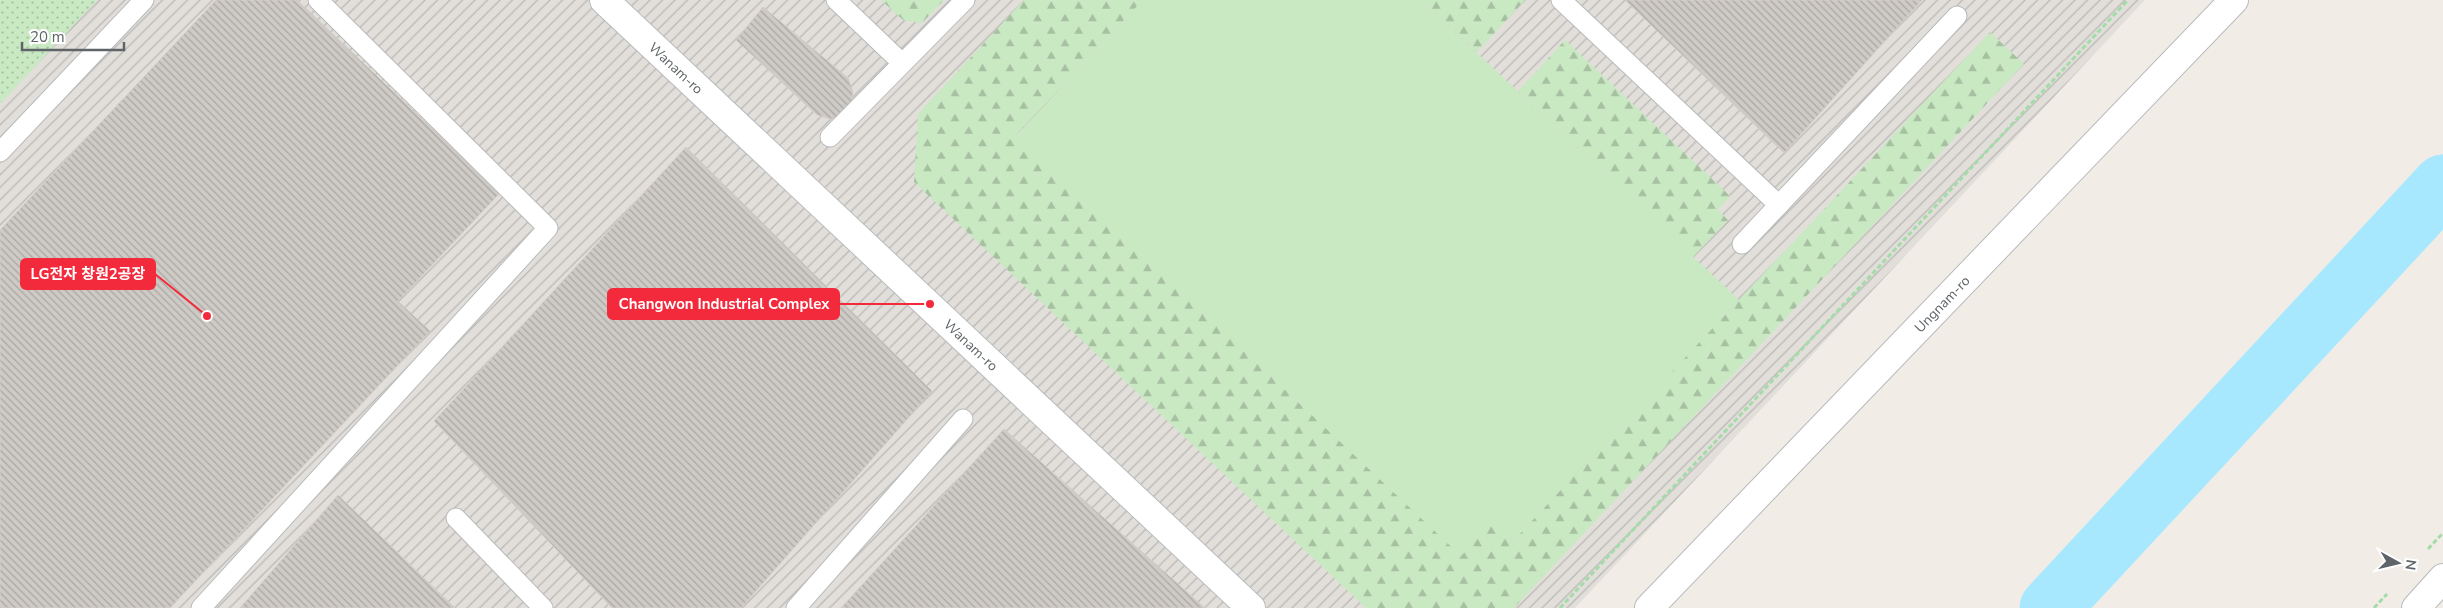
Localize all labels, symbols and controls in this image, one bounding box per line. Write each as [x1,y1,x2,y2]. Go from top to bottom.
scale bar [22,20,125,52]
text: 20 m [30,27,65,47]
street label: Wanam-ro [644,38,707,99]
callout: LG전자 창원2공장 [21,259,155,289]
text: LG전자 창원2공장 [31,264,146,284]
street label: Ungnam-ro [1910,272,1974,337]
callout: Changwon Industrial Complex [608,289,839,319]
text: Changwon Industrial Complex [619,294,830,314]
street label: Wanam-ro [939,315,1002,376]
north arrow [2373,538,2423,588]
text: N [2400,558,2421,571]

